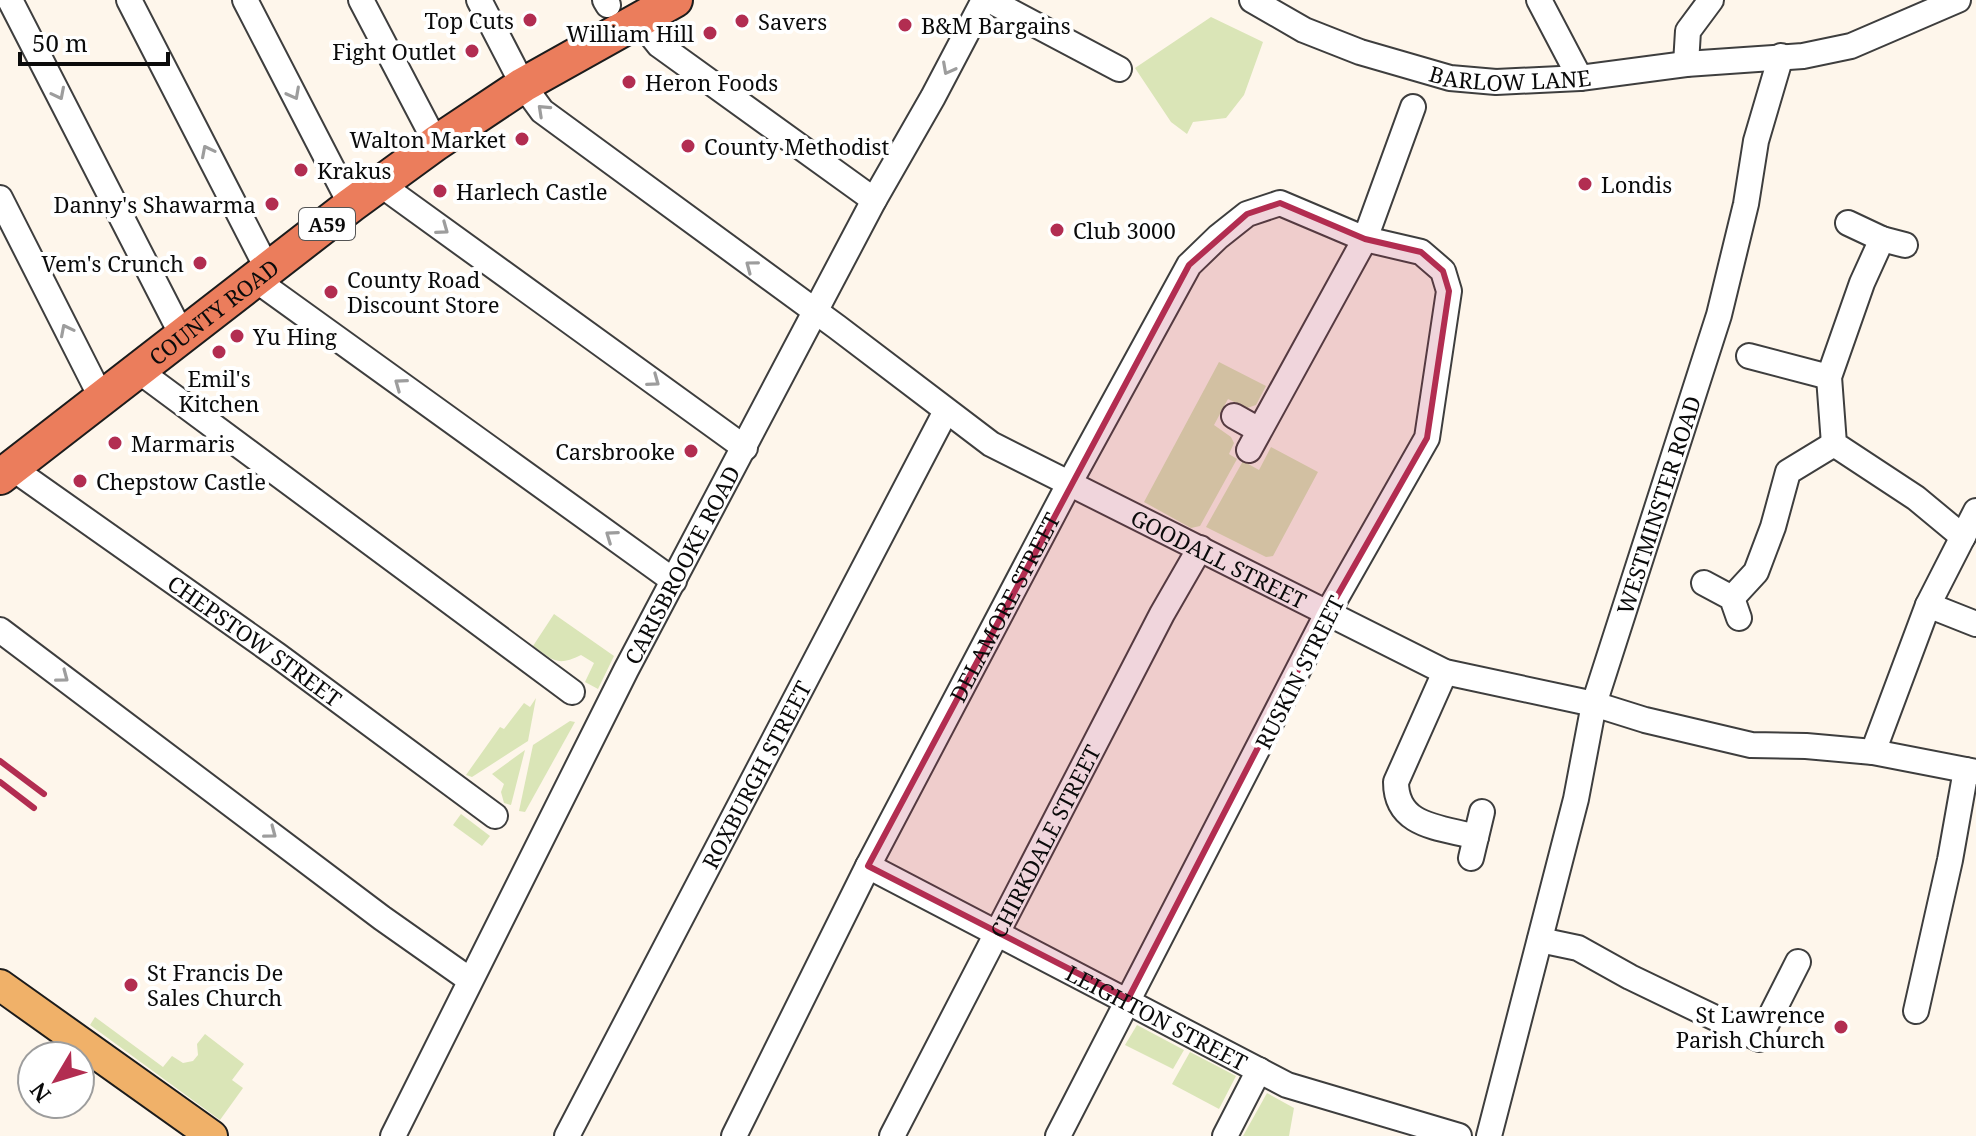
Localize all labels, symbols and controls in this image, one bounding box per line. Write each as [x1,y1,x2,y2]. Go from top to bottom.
place label: Top Cuts [425,5,514,35]
place label: Savers [758,6,827,36]
place label: B&M Bargains [921,10,1071,40]
marker: Top Cuts [521,11,539,29]
marker: Savers [733,12,751,30]
scale bar [20,16,168,66]
marker: B&M Bargains [896,16,914,34]
place label: William Hill [566,18,694,48]
marker: William Hill [701,24,719,42]
text: 50 m [32,26,88,59]
place label: Fight Outlet [332,36,456,66]
marker: Fight Outlet [463,42,481,60]
street label: BARLOW LANE [1426,58,1593,98]
one-way arrow [942,61,957,75]
place label: Heron Foods [645,67,778,97]
marker: Heron Foods [620,73,638,91]
one-way arrow [49,86,64,101]
one-way arrow [284,86,299,100]
one-way arrow [538,105,552,120]
place label: Walton Market [350,124,506,154]
marker: Walton Market [513,130,531,148]
place label: County Methodist [704,131,890,161]
marker: County Methodist [679,137,697,155]
one-way arrow [201,144,217,159]
place label: Krakus [317,155,391,185]
marker: Krakus [292,161,310,179]
place label: Londis [1601,169,1672,199]
marker: Londis [1576,175,1594,193]
place label: Harlech Castle [456,176,607,206]
marker: Harlech Castle [431,182,449,200]
place label: Danny's Shawarma [54,189,256,219]
marker: Danny's Shawarma [263,195,281,213]
road number: A59 [299,208,355,240]
place label: Club 3000 [1073,215,1176,245]
one-way arrow [434,219,449,234]
marker: Club 3000 [1048,221,1066,239]
place label: Vem's Crunch [41,248,184,278]
street label: COUNTY ROAD [142,252,285,372]
marker: Vem's Crunch [191,254,209,272]
one-way arrow [746,261,760,275]
place label: County Road Discount Store [347,264,500,319]
marker: County Road Discount Store [322,283,340,301]
place label: Yu Hing [252,321,337,351]
one-way arrow [61,323,76,338]
marker: Yu Hing [228,327,246,345]
marker: Emil's Kitchen [210,343,228,361]
place label: Emil's Kitchen [179,363,259,418]
one-way arrow [646,371,660,386]
one-way arrow [394,379,409,394]
street label: WESTMINSTER ROAD [1609,392,1707,618]
place label: Marmaris [131,428,235,458]
marker: Marmaris [106,434,124,452]
place label: Carsbrooke [555,436,675,466]
marker: Carsbrooke [682,442,700,460]
street label: CARISBROOKE ROAD [617,460,746,669]
place label: Chepstow Castle [96,466,266,496]
marker: Chepstow Castle [71,472,89,490]
street label: GOODALL STREET [1126,502,1312,615]
street label: DELAMORE STREET [942,507,1067,707]
one-way arrow [605,531,619,546]
street label: CHEPSTOW STREET [162,568,349,713]
street label: RUSKIN STREET [1247,590,1351,754]
one-way arrow [54,667,68,681]
street label: ROXBURGH STREET [695,675,818,873]
street label: CHIRKDALE STREET [982,739,1107,943]
one-way arrow [262,823,276,837]
place label: St Francis De Sales Church [147,957,283,1012]
street label: LEIGHTON STREET [1061,957,1253,1077]
marker: St Francis De Sales Church [122,976,140,994]
place label: St Lawrence Parish Church [1676,999,1825,1054]
marker: St Lawrence Parish Church [1832,1018,1850,1036]
north arrow [16,1040,96,1120]
text: N [22,1077,57,1109]

